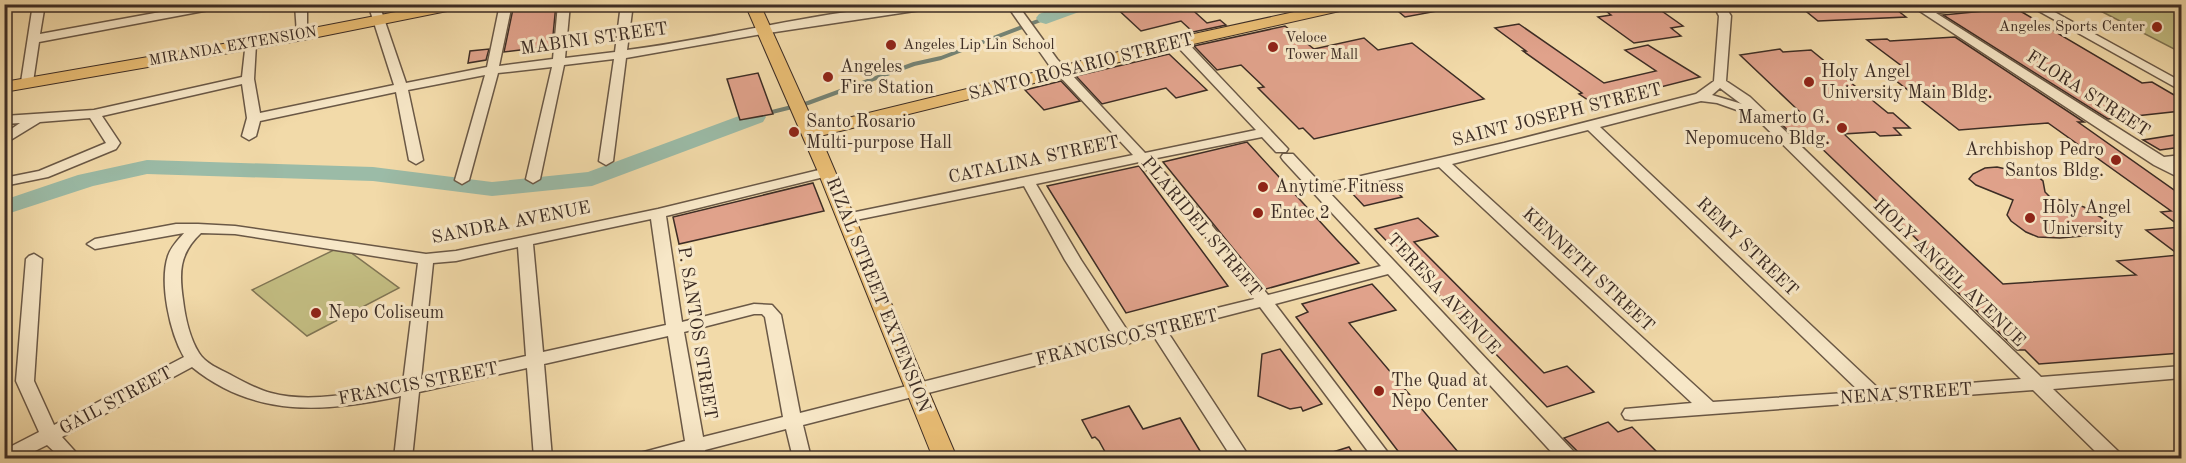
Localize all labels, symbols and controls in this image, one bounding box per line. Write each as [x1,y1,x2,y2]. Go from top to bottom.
street label: MABINI STREET [519,20,669,58]
place label: Angeles Sports Center [1999,20,2145,35]
marker: Angeles Sports Center [2150,20,2164,34]
street label: MIRANDA EXTENSION [148,25,318,69]
street label: SANTO ROSARIO STREET [967,30,1195,104]
place label: Veloce Tower Mall [1285,31,1358,63]
marker: Angeles Lip Lin School [884,38,898,52]
place label: Angeles Lip Lin School [903,38,1055,53]
marker: Veloce Tower Mall [1266,40,1280,54]
street label: FLORA STREET [2023,47,2153,141]
place label: Angeles Fire Station [840,58,934,97]
place label: Holy Angel University Main Bldg. [1821,63,1993,102]
marker: Angeles Fire Station [821,70,835,84]
marker: Holy Angel University Main Bldg. [1802,75,1816,89]
street label: SAINT JOSEPH STREET [1450,80,1664,150]
place label: Mamerto G. Nepomuceno Bldg. [1684,109,1830,148]
place label: Santo Rosario Multi-purpose Hall [806,113,952,152]
marker: Mamerto G. Nepomuceno Bldg. [1835,121,1849,135]
marker: Santo Rosario Multi-purpose Hall [787,125,801,139]
street label: CATALINA STREET [947,133,1121,187]
place label: Archbishop Pedro Santos Bldg. [1965,141,2104,180]
marker: Archbishop Pedro Santos Bldg. [2109,153,2123,167]
street label: PLARIDEL STREET [1137,154,1265,300]
street label: RIZAL STREET EXTENSION [822,175,934,415]
place label: Anytime Fitness [1275,178,1404,196]
marker: Anytime Fitness [1256,180,1270,194]
street label: REMY STREET [1693,194,1801,300]
street label: HOLY ANGEL AVENUE [1870,196,2028,350]
street label: SANDRA AVENUE [430,199,592,247]
place label: Holy Angel University [2042,199,2131,238]
place label: Entec 2 [1270,204,1330,222]
street label: KENNETH STREET [1519,204,1657,336]
marker: Entec 2 [1251,206,1265,220]
marker: Holy Angel University [2023,211,2037,225]
street label: TERESA AVENUE [1383,230,1503,358]
street label: P. SANTOS STREET [674,245,720,421]
place label: Nepo Coliseum [328,304,444,322]
marker: Nepo Coliseum [309,306,323,320]
street label: FRANCISCO STREET [1034,307,1220,369]
street label: FRANCIS STREET [336,360,500,408]
street label: GAIL STREET [57,364,175,438]
place label: The Quad at Nepo Center [1391,372,1489,411]
street label: NENA STREET [1839,380,1973,408]
marker: The Quad at Nepo Center [1372,384,1386,398]

